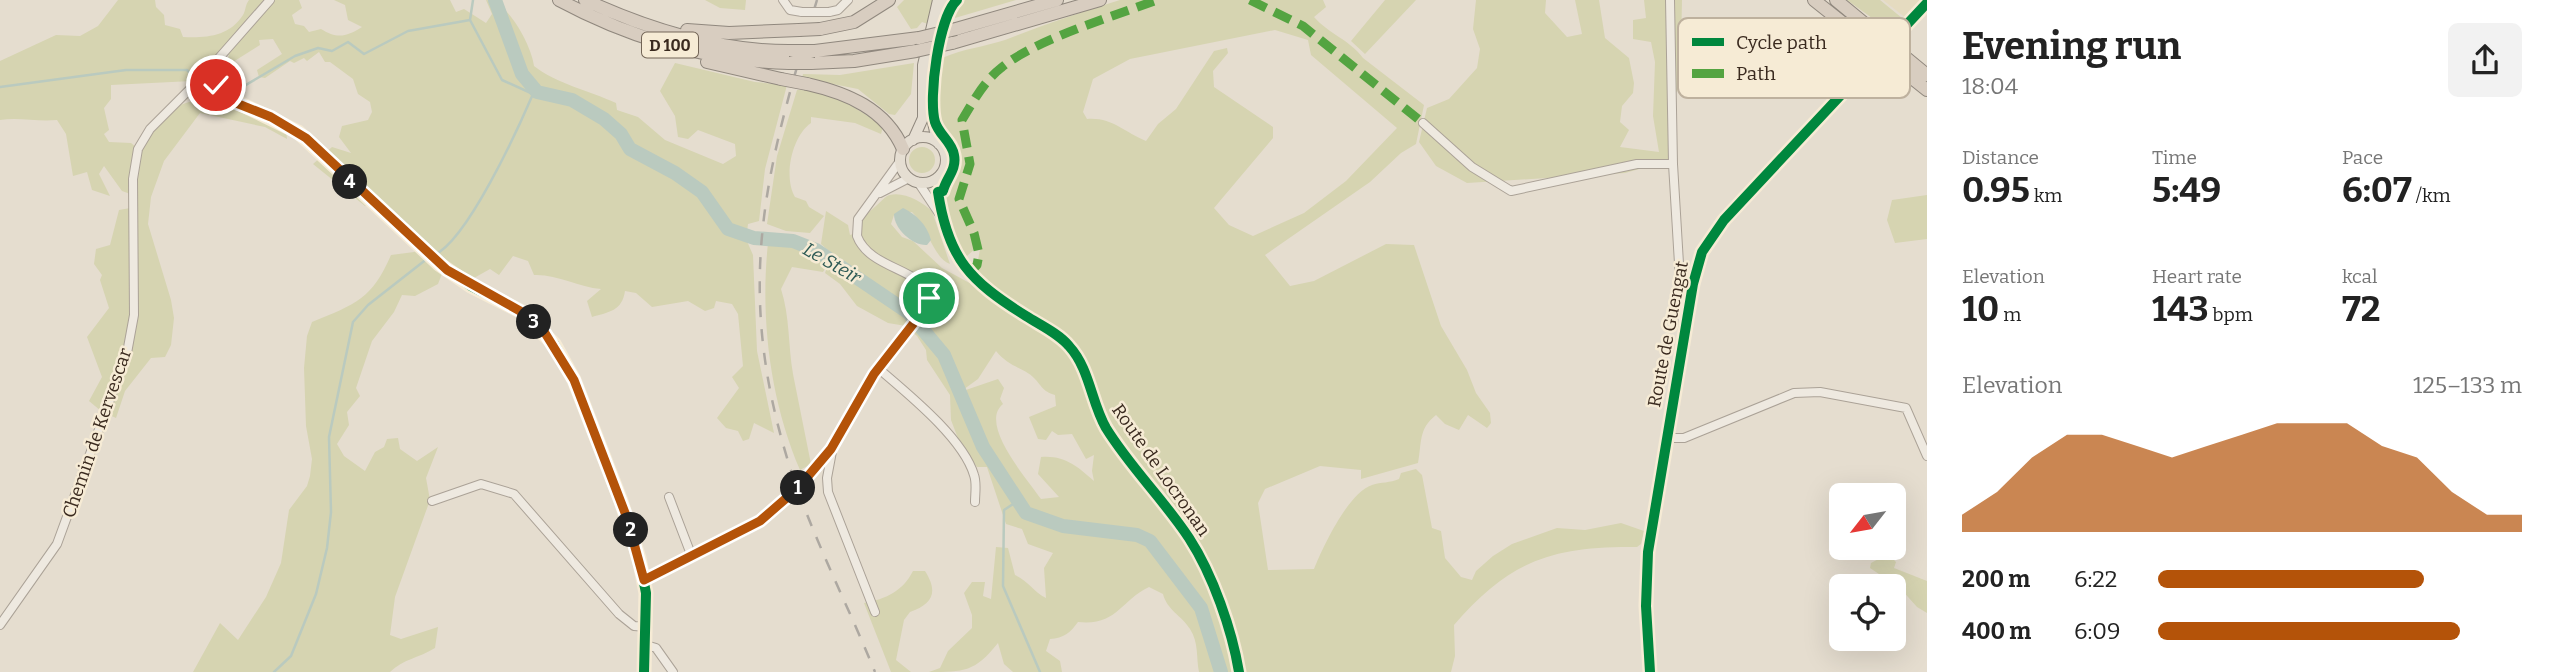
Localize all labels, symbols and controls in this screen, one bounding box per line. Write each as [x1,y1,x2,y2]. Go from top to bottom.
legend [1678,18,1910,98]
text: Evening run [1962,23,2181,69]
button: share [2448,23,2522,97]
text: Cycle path [1736,31,1827,54]
road number: D 100 [642,32,698,58]
pin [186,55,246,115]
text: Path [1736,62,1776,85]
icon: check [197,66,235,104]
text: 18:04 [1962,72,2018,100]
text: Distance [1962,146,2039,169]
text: Time [2152,146,2197,169]
text: Pace [2342,146,2383,169]
pin: 4 [332,164,368,200]
text: 0.95 [1962,169,2030,211]
text: 5:49 [2152,169,2221,211]
text: 6:07 [2342,169,2412,211]
text: 4 [344,170,355,193]
text: km [2030,184,2062,207]
text: /km [2412,184,2451,207]
water label: Le Steir [799,237,866,289]
street label: Route de Guengat [1643,259,1693,409]
text: Elevation [1962,265,2045,288]
text: Heart rate [2152,265,2242,288]
text: kcal [2342,265,2377,288]
pin [899,268,959,328]
icon: arrive [910,279,948,317]
text: 10 [1962,288,1999,330]
text: 143 [2152,288,2209,330]
text: 72 [2342,288,2380,330]
text: m [1999,303,2021,326]
text: bpm [2209,303,2253,326]
pin: 3 [516,304,552,340]
text: 3 [528,310,539,333]
street label: Chemin de Kervescar [58,345,136,521]
text: Elevation [1962,371,2062,399]
text: 125–133 m [2413,371,2522,399]
street label: Route de Locronan [1107,400,1215,541]
pin: 1 [780,470,816,505]
text: 1 [793,476,802,499]
north arrow [1829,483,1906,560]
map controls [1829,483,1906,651]
pin: 2 [614,512,648,548]
text: 2 [625,518,636,541]
text: 200 m [1962,565,2030,593]
text: 6:22 [2074,565,2117,593]
button: locate [1829,574,1906,651]
text: 400 m [1962,617,2031,645]
text: 6:09 [2074,617,2121,645]

